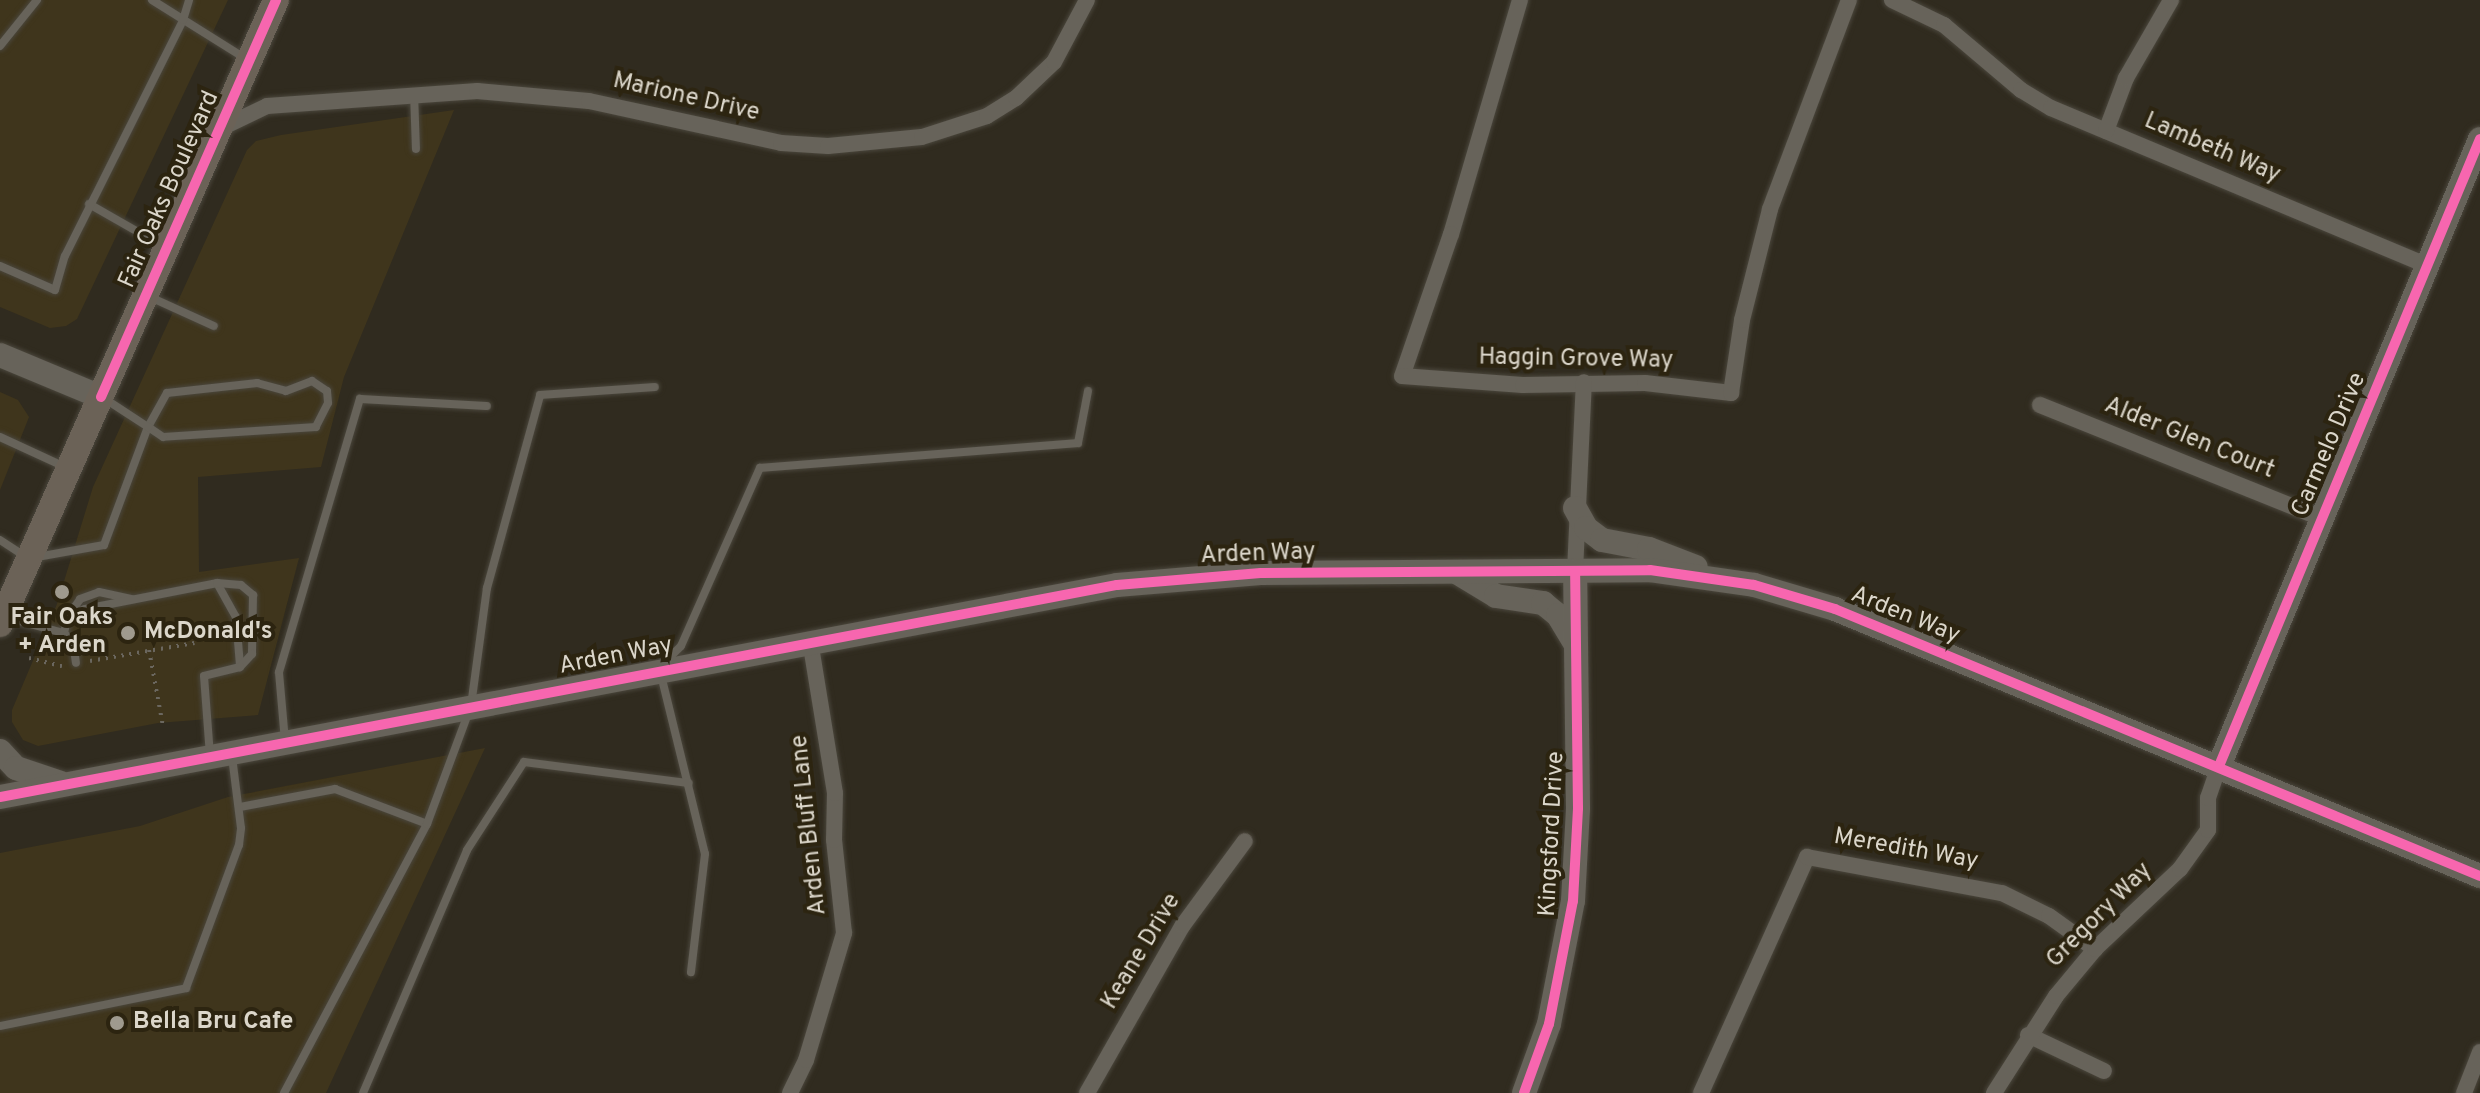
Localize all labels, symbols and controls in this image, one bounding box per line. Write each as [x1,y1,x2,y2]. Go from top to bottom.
street label: Marione Drive [610,67,762,129]
street label: Fair Oaks Boulevard [114,87,226,293]
street label: Lambeth Way [2139,107,2285,191]
street label: Haggin Grove Way [1478,344,1674,376]
street label: Carmelo Drive [2287,369,2373,521]
street label: Alder Glen Court [2100,392,2278,486]
street label: Arden Way [1200,539,1316,571]
street label: Arden Way [1846,581,1964,651]
marker: Fair Oaks + Arden [53,583,71,601]
place label: Fair Oaks + Arden [11,605,113,661]
place label: McDonald's [144,619,273,647]
marker: McDonald's [119,624,137,642]
street label: Arden Way [556,632,676,682]
street label: Arden Bluff Lane [786,733,834,917]
street label: Kingsford Drive [1534,750,1572,918]
street label: Meredith Way [1831,823,1981,877]
street label: Gregory Way [2041,857,2159,975]
street label: Keane Drive [1096,889,1188,1015]
place label: Bella Bru Cafe [133,1009,293,1037]
marker: Bella Bru Cafe [108,1014,126,1032]

